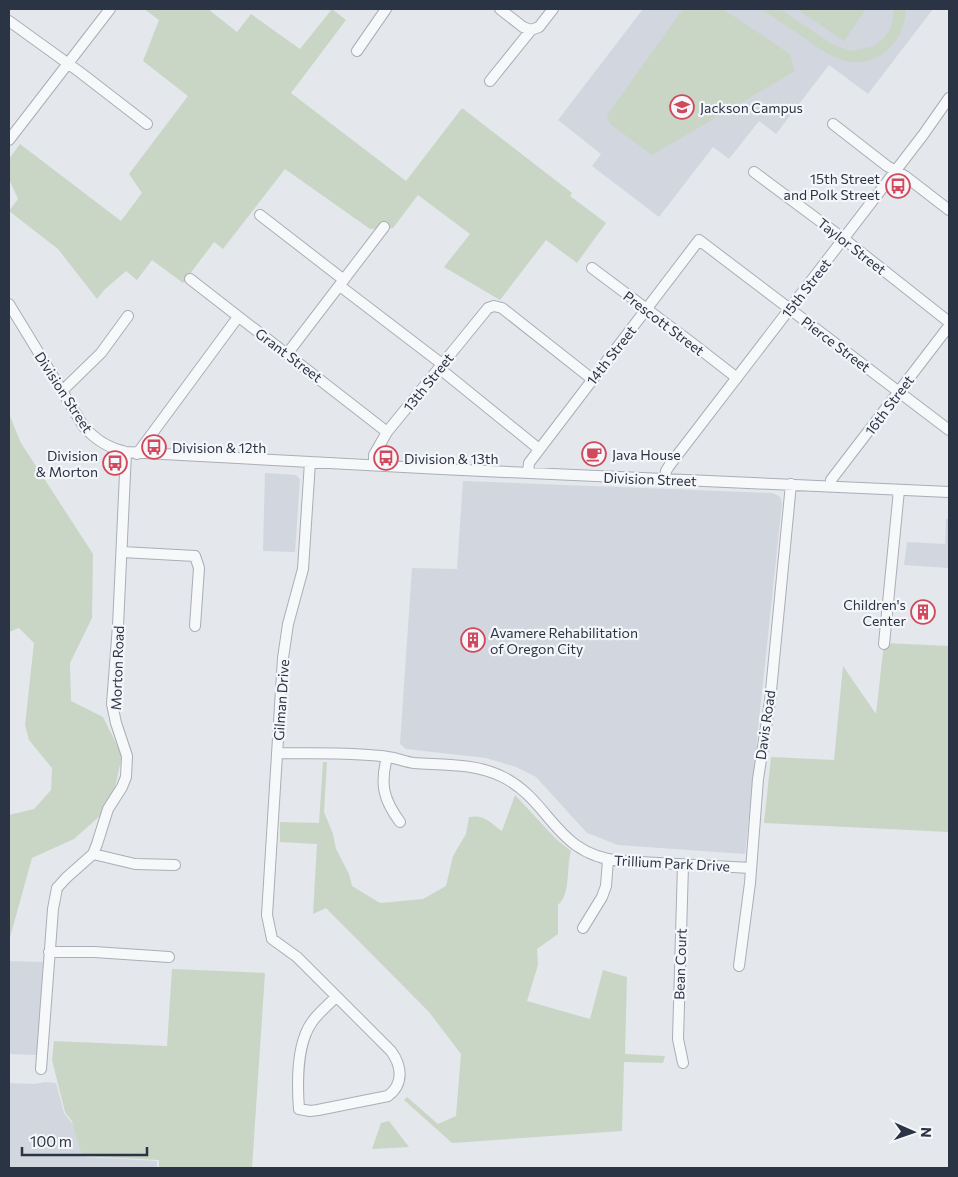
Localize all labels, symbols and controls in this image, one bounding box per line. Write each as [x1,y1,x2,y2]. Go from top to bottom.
school or university icon: Jackson Campus [669,94,695,120]
place label: Jackson Campus [700,99,803,116]
place label: 15th Street and Polk Street [784,170,880,203]
bus stop icon: 15th Street and Polk Street [885,173,911,199]
street label: Taylor Street [814,214,890,278]
street label: 15th Street [778,255,834,321]
street label: Prescott Street [620,287,708,359]
street label: Pierce Street [798,313,874,376]
street label: 14th Street [583,322,640,388]
street label: Grant Street [252,324,326,386]
street label: Division Street [31,348,97,436]
street label: 13th Street [399,349,457,415]
street label: 16th Street [861,372,917,438]
bus stop icon: Division & 12th [141,434,167,460]
place label: Division & 12th [172,439,266,456]
cafe icon: Java House [581,441,607,467]
bus stop icon: Division & 13th [373,445,399,471]
place label: Java House [612,446,681,463]
place label: Division & Morton [36,447,98,480]
bus stop icon: Division & Morton [102,450,128,476]
place label: Division & 13th [404,450,498,467]
street label: Division Street [603,469,697,489]
place label: Children's Center [843,596,906,629]
building icon: Children's Center [910,599,936,625]
place label: Avamere Rehabilitation of Oregon City [490,624,638,657]
street label: Morton Road [107,625,127,711]
building icon: Avamere Rehabilitation of Oregon City [460,627,486,653]
street label: Gilman Drive [270,659,292,741]
street label: Davis Road [752,689,778,761]
street label: Trillium Park Drive [614,851,730,875]
street label: Bean Court [670,928,690,1000]
north arrow [888,1107,938,1157]
scale bar [22,1124,148,1156]
text: N [918,1127,935,1138]
text: 100 m [30,1132,72,1150]

